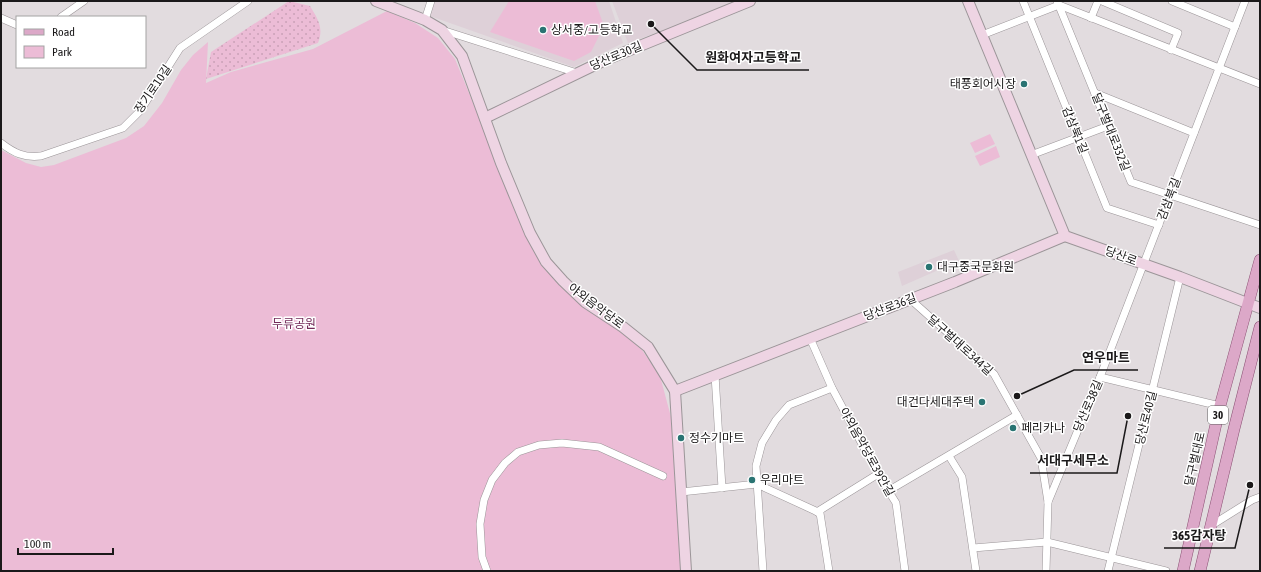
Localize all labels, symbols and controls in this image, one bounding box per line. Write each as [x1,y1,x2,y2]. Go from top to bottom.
legend [16,16,146,68]
place label: 상서중/고등학교 [551,23,632,37]
text: Road [52,25,75,39]
marker: 상서중/고등학교 [538,25,548,35]
street label: 당산로30길 [588,39,644,73]
text: Park [52,45,73,59]
callout: 원화여자고등학교 [697,45,809,70]
text: 원화여자고등학교 [705,50,801,65]
street label: 장기로10길 [132,62,174,116]
place label: 태풍회어시장 [950,77,1016,91]
marker: 태풍회어시장 [1019,79,1029,89]
street label: 달구벌대로332길 [1089,91,1133,173]
street label: 감삼북1길 [1059,104,1091,156]
street label: 감삼북길 [1155,176,1183,222]
street label: 당산로 [1103,244,1139,268]
place label: 대구중국문화원 [937,260,1014,274]
marker: 대구중국문화원 [924,262,934,272]
street label: 야외음악당로 [565,280,627,332]
street label: 당산로36길 [862,291,918,323]
street label: 달구벌대로344길 [924,312,996,378]
park label: 두류공원 [272,317,316,331]
callout: 연우마트 [1074,345,1138,370]
text: 연우마트 [1082,350,1130,365]
street label: 당산로38길 [1071,378,1105,434]
street label: 당산로40길 [1133,389,1159,447]
place label: 대건다세대주택 [897,395,974,409]
marker: 대건다세대주택 [977,397,987,407]
street label: 야외음악당로39안길 [837,405,897,499]
road number: 30 [1208,406,1228,424]
place label: 페리카나 [1021,421,1065,435]
marker: 페리카나 [1008,423,1018,433]
place label: 정수기마트 [689,431,744,445]
street label: 달구벌대로 [1182,431,1208,487]
marker: 정수기마트 [676,433,686,443]
callout: 서대구세무소 [1030,448,1117,473]
text: 서대구세무소 [1037,453,1109,468]
place label: 우리마트 [760,473,804,487]
marker: 우리마트 [747,475,757,485]
callout: 365감자탕 [1164,523,1235,548]
text: 365감자탕 [1172,528,1226,543]
scale bar [18,530,113,556]
text: 100 m [24,537,51,551]

